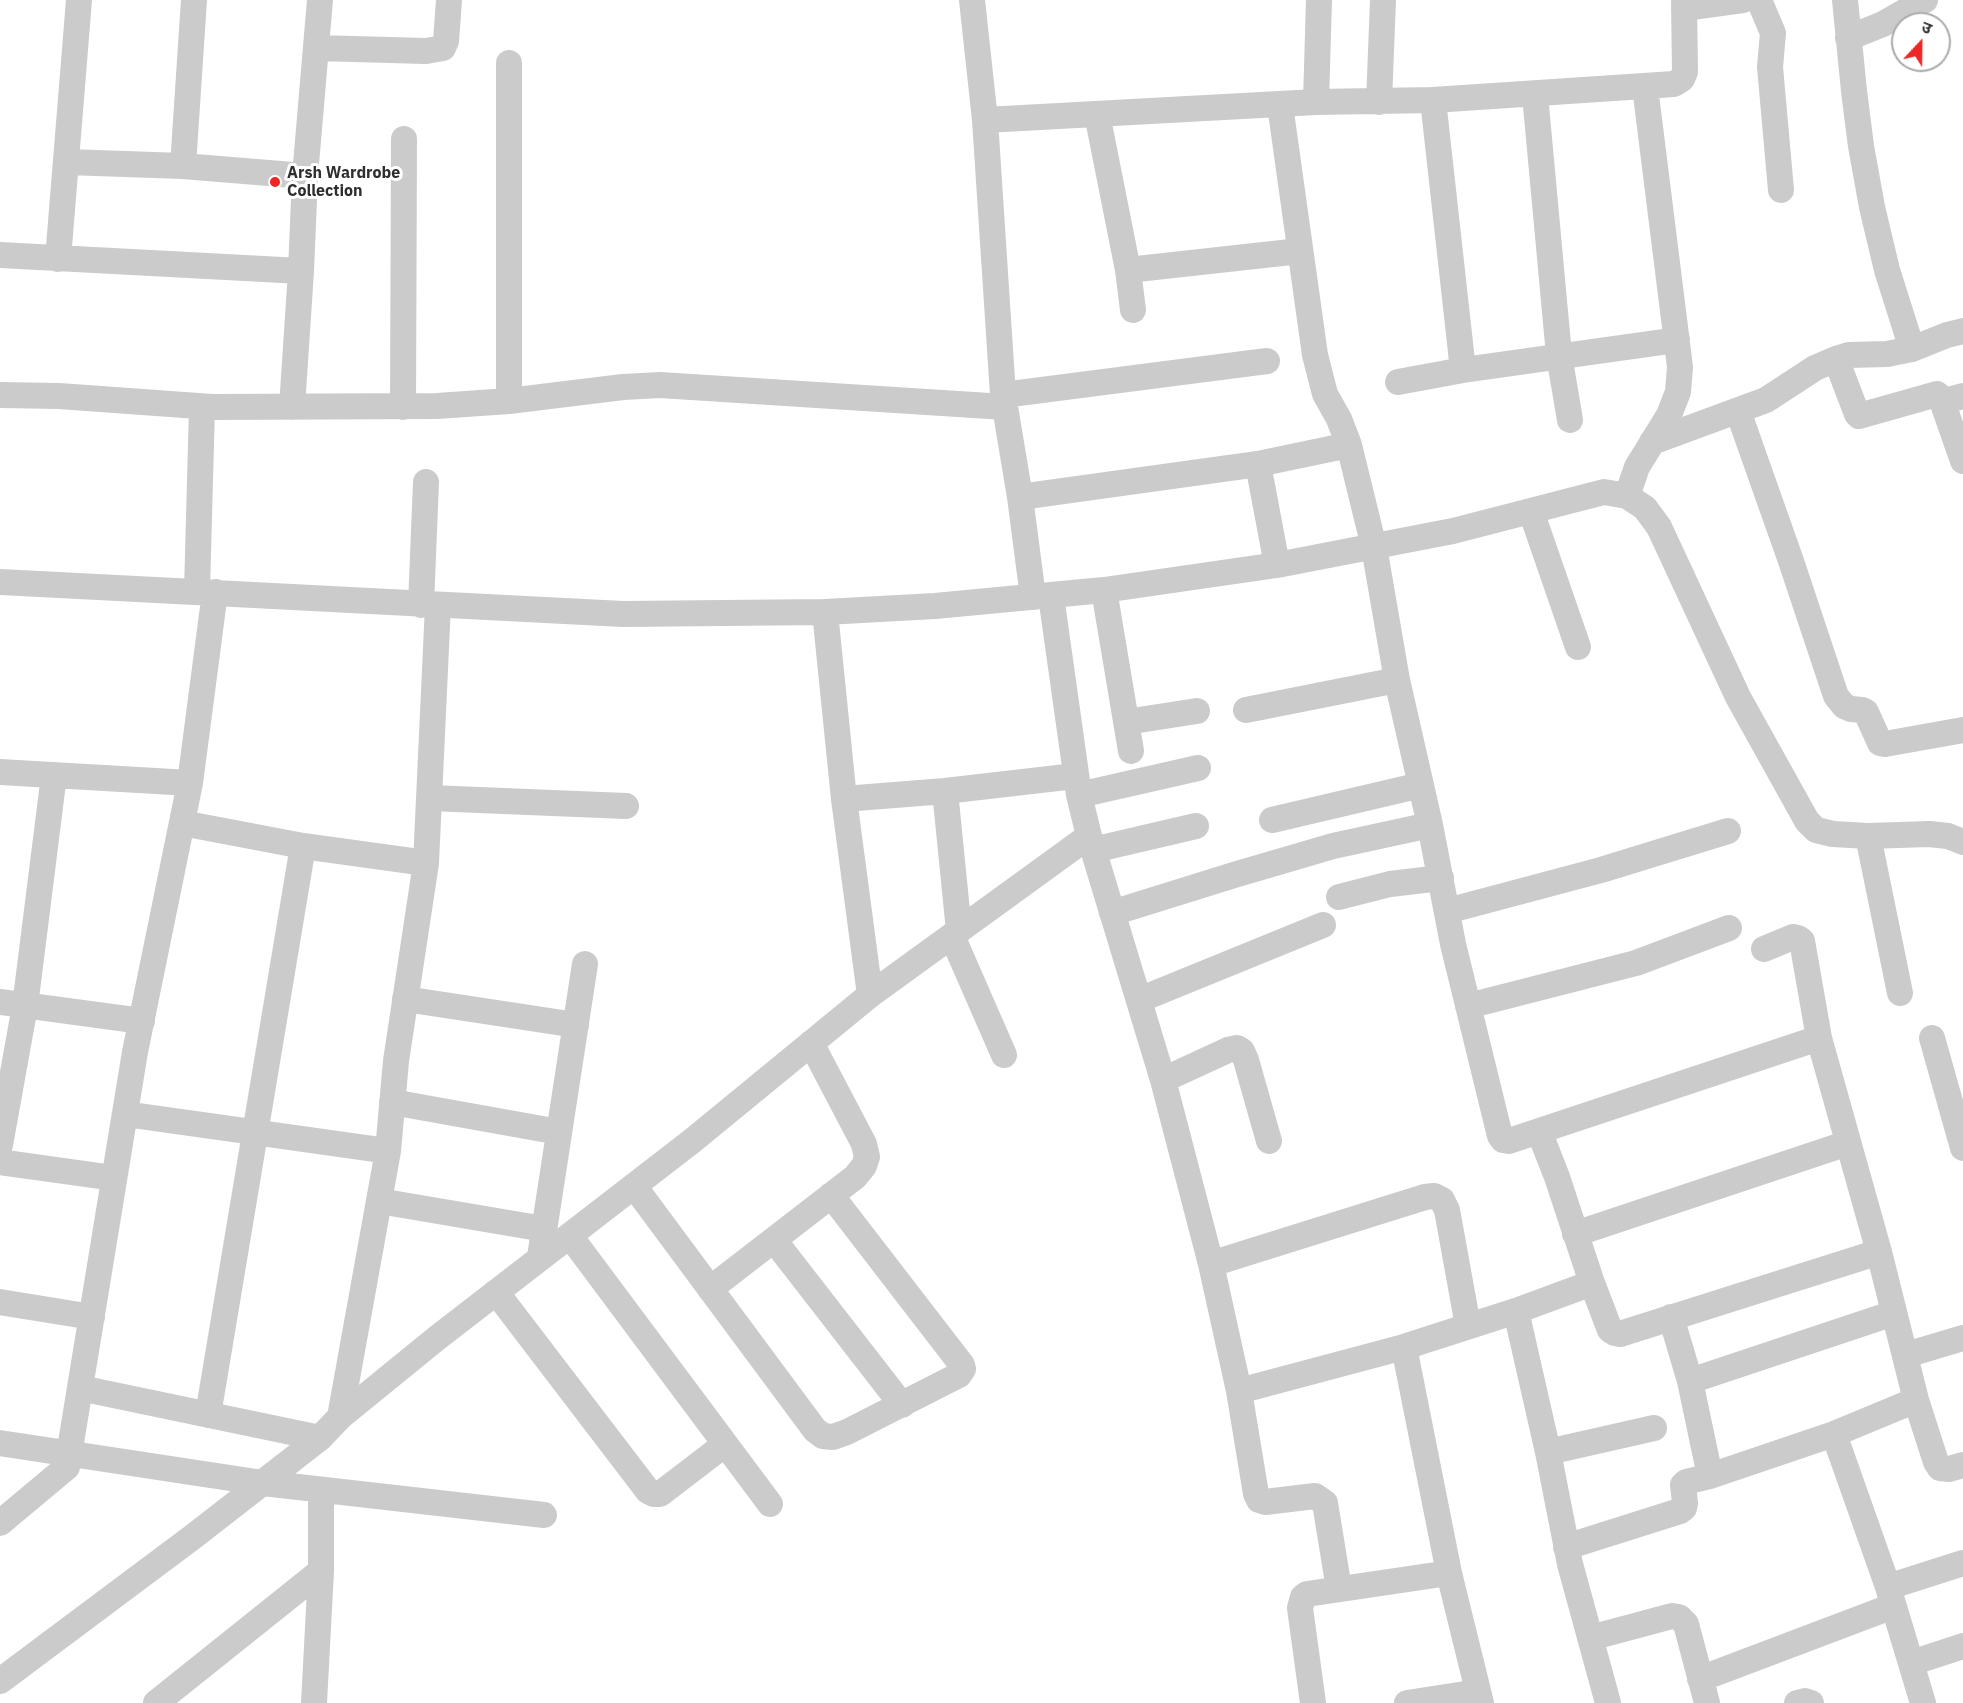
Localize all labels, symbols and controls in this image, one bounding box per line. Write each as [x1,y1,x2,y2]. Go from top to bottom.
north arrow [1891,12,1951,72]
text: उ [1919,16,1935,38]
place label: Arsh Wardrobe Collection [287,163,400,201]
marker: Arsh Wardrobe Collection [268,175,282,189]

